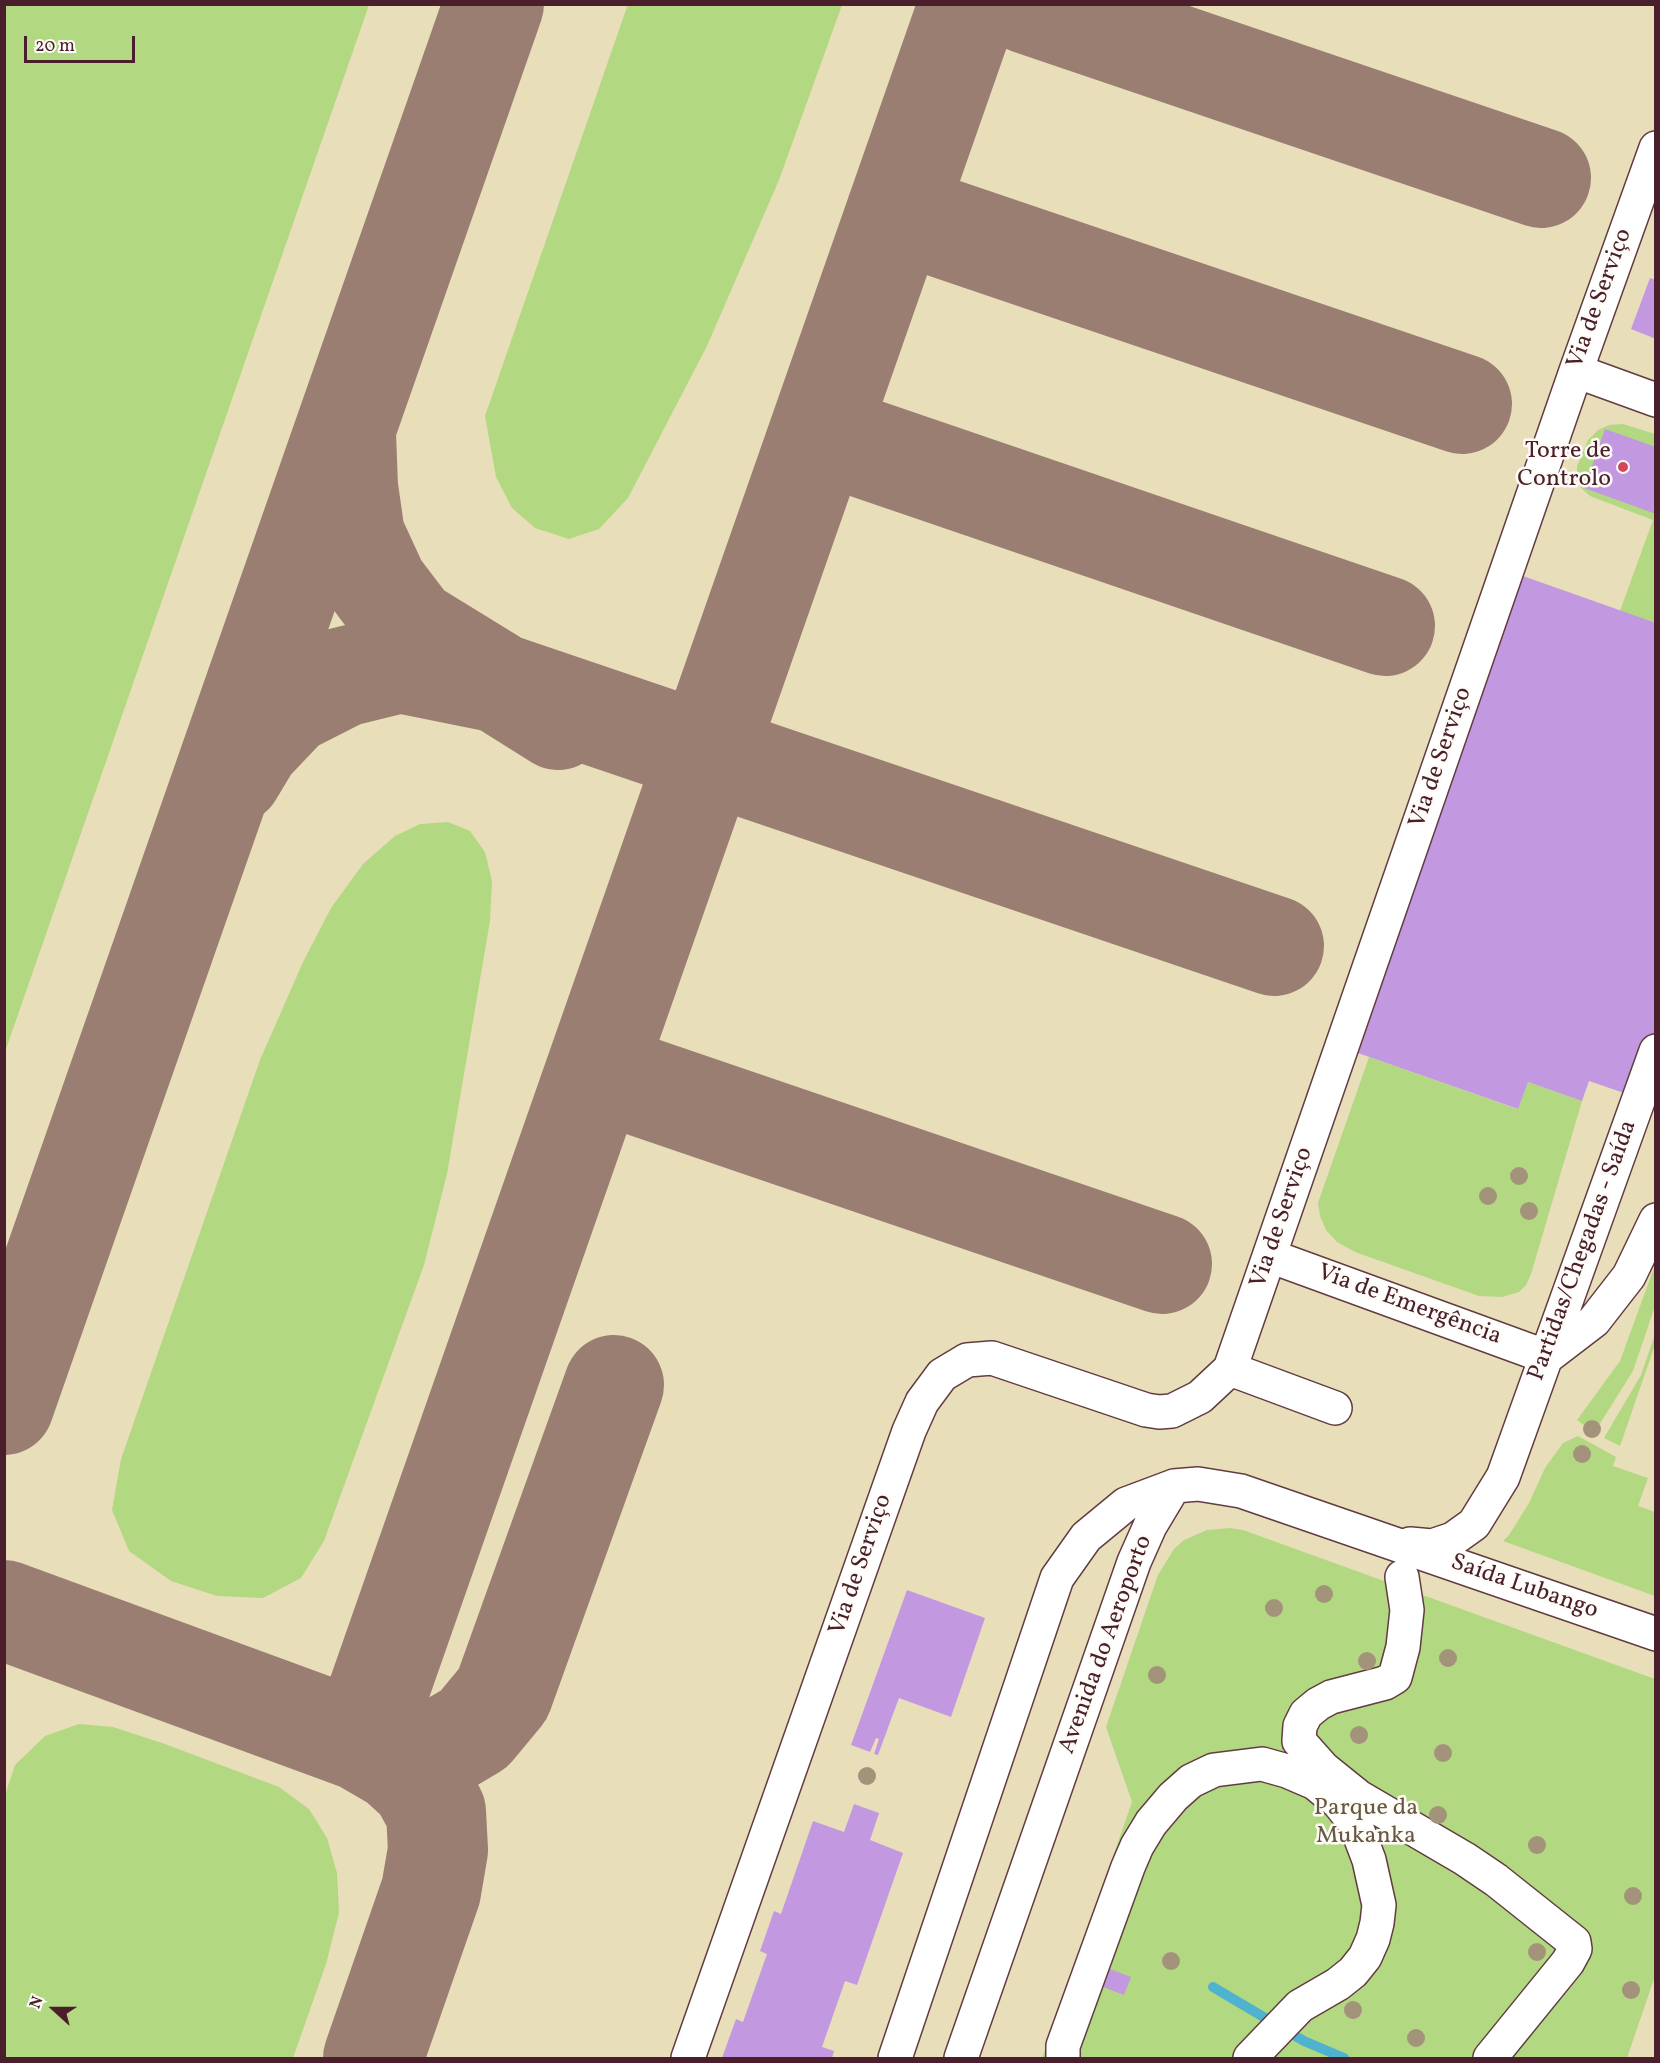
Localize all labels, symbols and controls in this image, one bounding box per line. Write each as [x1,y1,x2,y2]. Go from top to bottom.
scale bar [27,24,138,62]
text: 20 m [35,34,75,59]
street label: Via de Serviço [1562,225,1640,373]
place label: Torre de Controlo [1517,439,1611,495]
marker: Torre de Controlo [1616,460,1630,474]
street label: Via de Serviço [1404,684,1480,832]
street label: Partidas/Chegadas - Saída [1523,1117,1645,1385]
street label: Via de Serviço [1245,1144,1321,1292]
street label: Via de Emergência [1313,1259,1505,1353]
street label: Via de Serviço [824,1491,900,1639]
street label: Avenida do Aeroporto [1054,1532,1160,1758]
street label: Saída Lubango [1446,1549,1602,1627]
park label: Parque da Mukanka [1314,1796,1418,1852]
north arrow [24,1979,84,2039]
text: N [25,1993,50,2012]

